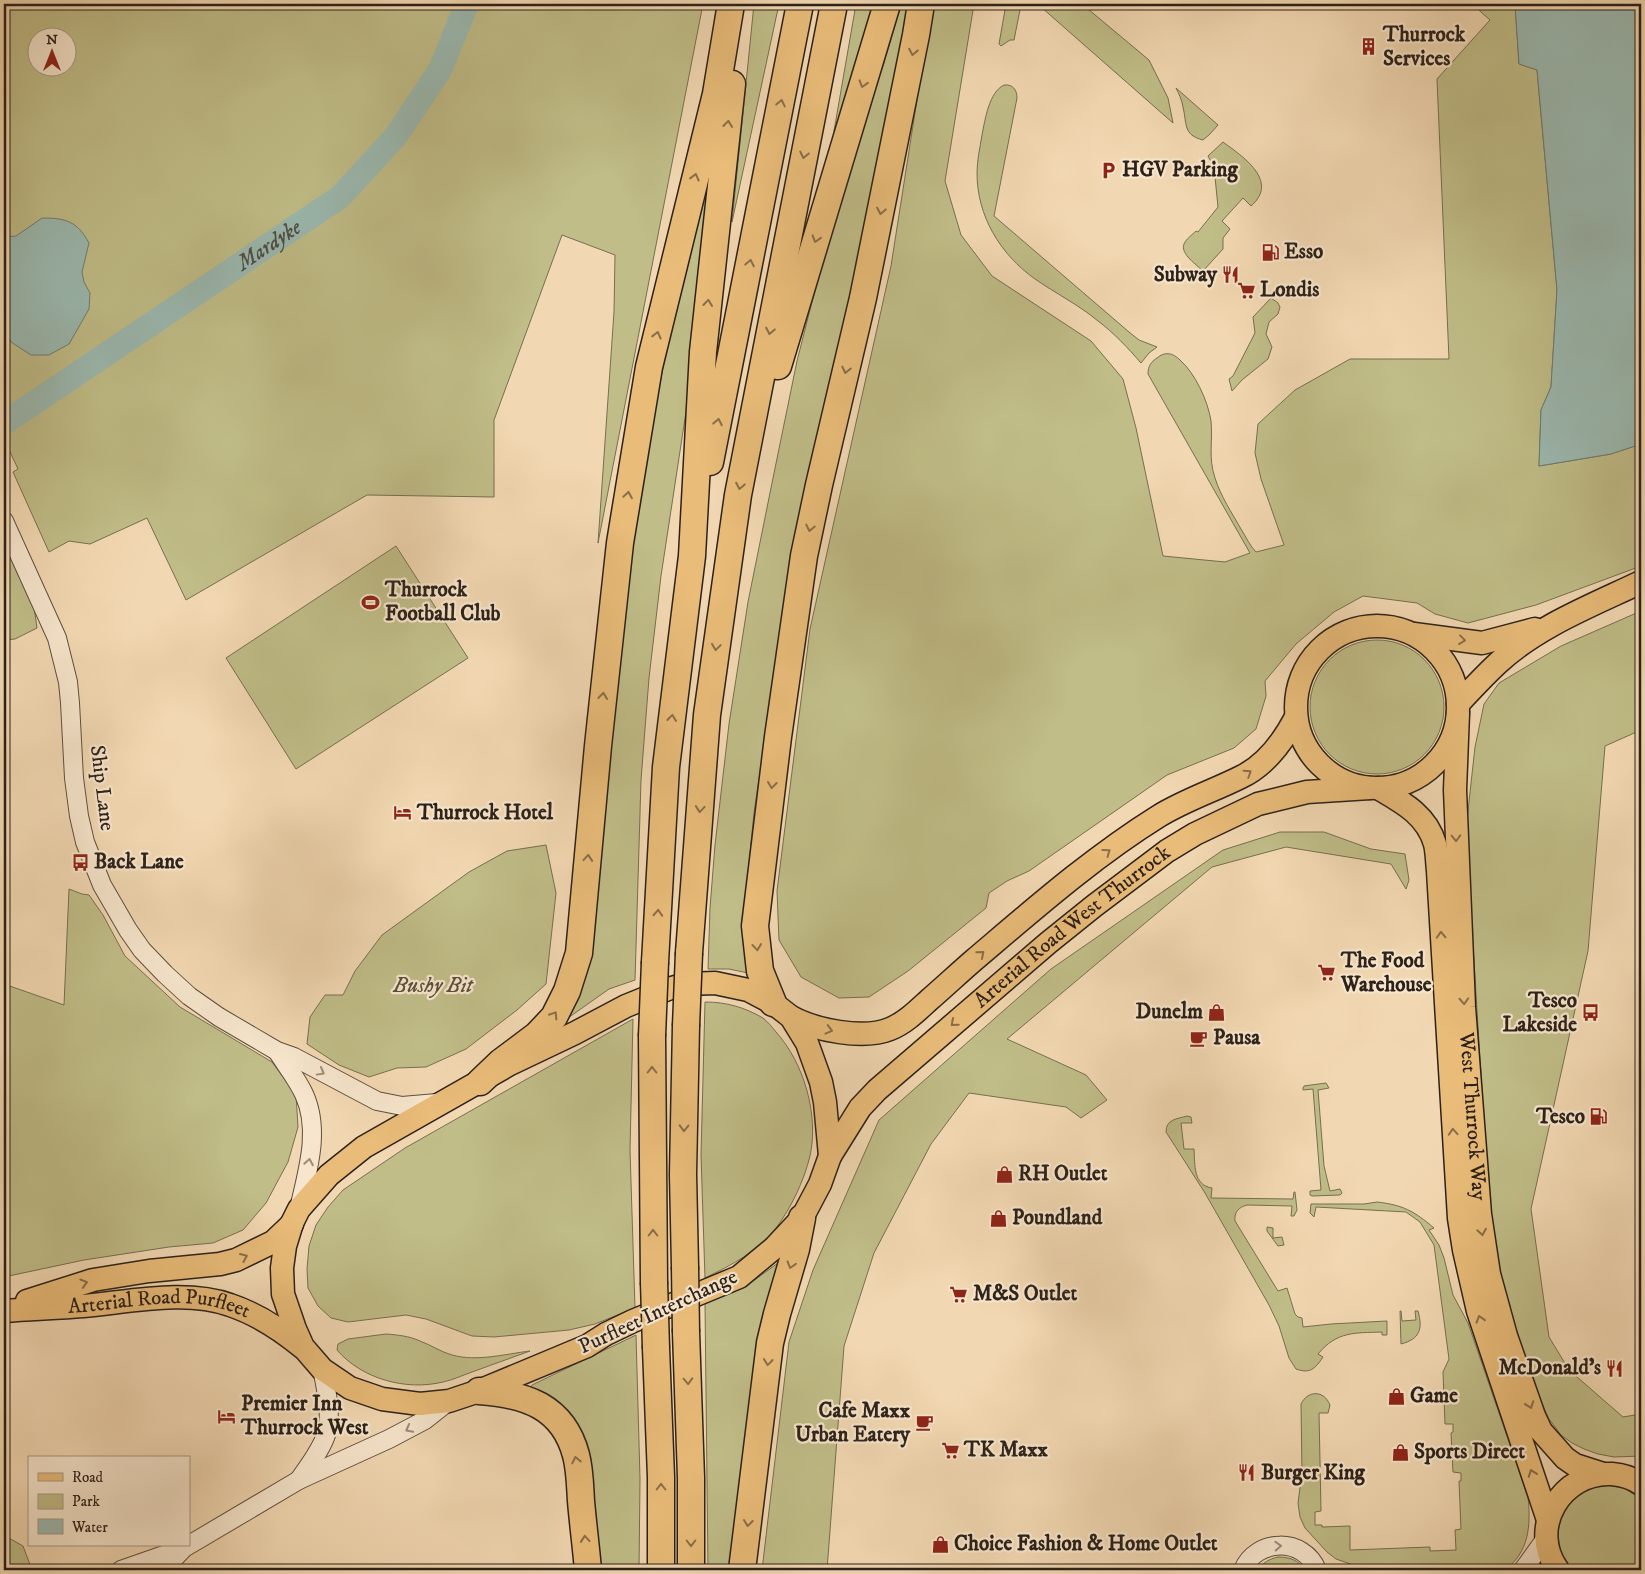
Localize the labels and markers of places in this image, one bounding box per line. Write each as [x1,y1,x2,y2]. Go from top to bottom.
place label: Thurrock Services [1382,22,1466,72]
building icon: Thurrock Services [1359,37,1379,57]
place label: HGV Parking [1122,157,1238,183]
parking icon: HGV Parking [1098,160,1118,180]
place label: Esso [1284,239,1323,265]
fuel station icon: Esso [1260,242,1280,262]
place label: Subway [1154,262,1218,288]
restaurant icon: Subway [1221,265,1241,285]
place label: Londis [1260,277,1319,303]
supermarket icon: Londis [1236,280,1256,300]
place label: Thurrock Football Club [384,577,501,627]
sports icon: Thurrock Football Club [361,592,381,612]
place label: Thurrock Hotel [416,800,554,826]
hotel icon: Thurrock Hotel [393,803,413,823]
place label: Back Lane [94,849,184,875]
bus stop icon: Back Lane [70,852,90,872]
place label: The Food Warehouse [1340,948,1432,998]
supermarket icon: The Food Warehouse [1317,963,1337,983]
place label: Tesco Lakeside [1502,988,1577,1038]
place label: Dunelm [1136,999,1203,1025]
shop icon: Dunelm [1207,1002,1227,1022]
bus stop icon: Tesco Lakeside [1581,1003,1601,1023]
place label: Pausa [1213,1025,1261,1051]
cafe icon: Pausa [1189,1028,1209,1048]
place label: Tesco [1535,1104,1585,1130]
fuel station icon: Tesco [1589,1107,1609,1127]
place label: RH Outlet [1018,1161,1108,1187]
shop icon: RH Outlet [994,1164,1014,1184]
place label: Poundland [1012,1205,1103,1231]
shop icon: Poundland [988,1208,1008,1228]
place label: M&S Outlet [973,1281,1078,1307]
supermarket icon: M&S Outlet [949,1284,969,1304]
place label: McDonald's [1498,1355,1601,1381]
restaurant icon: McDonald's [1605,1358,1625,1378]
place label: Game [1410,1383,1458,1409]
shop icon: Game [1386,1386,1406,1406]
place label: Premier Inn Thurrock West [240,1391,369,1441]
place label: Cafe Maxx Urban Eatery [795,1398,911,1448]
hotel icon: Premier Inn Thurrock West [217,1406,237,1426]
cafe icon: Cafe Maxx Urban Eatery [914,1413,934,1433]
place label: TK Maxx [963,1437,1049,1463]
place label: Sports Direct [1414,1439,1525,1465]
supermarket icon: TK Maxx [940,1440,960,1460]
shop icon: Sports Direct [1390,1442,1410,1462]
place label: Burger King [1261,1460,1366,1486]
restaurant icon: Burger King [1237,1463,1257,1483]
place label: Choice Fashion & Home Outlet [954,1531,1218,1557]
shop icon: Choice Fashion & Home Outlet [930,1534,950,1554]

